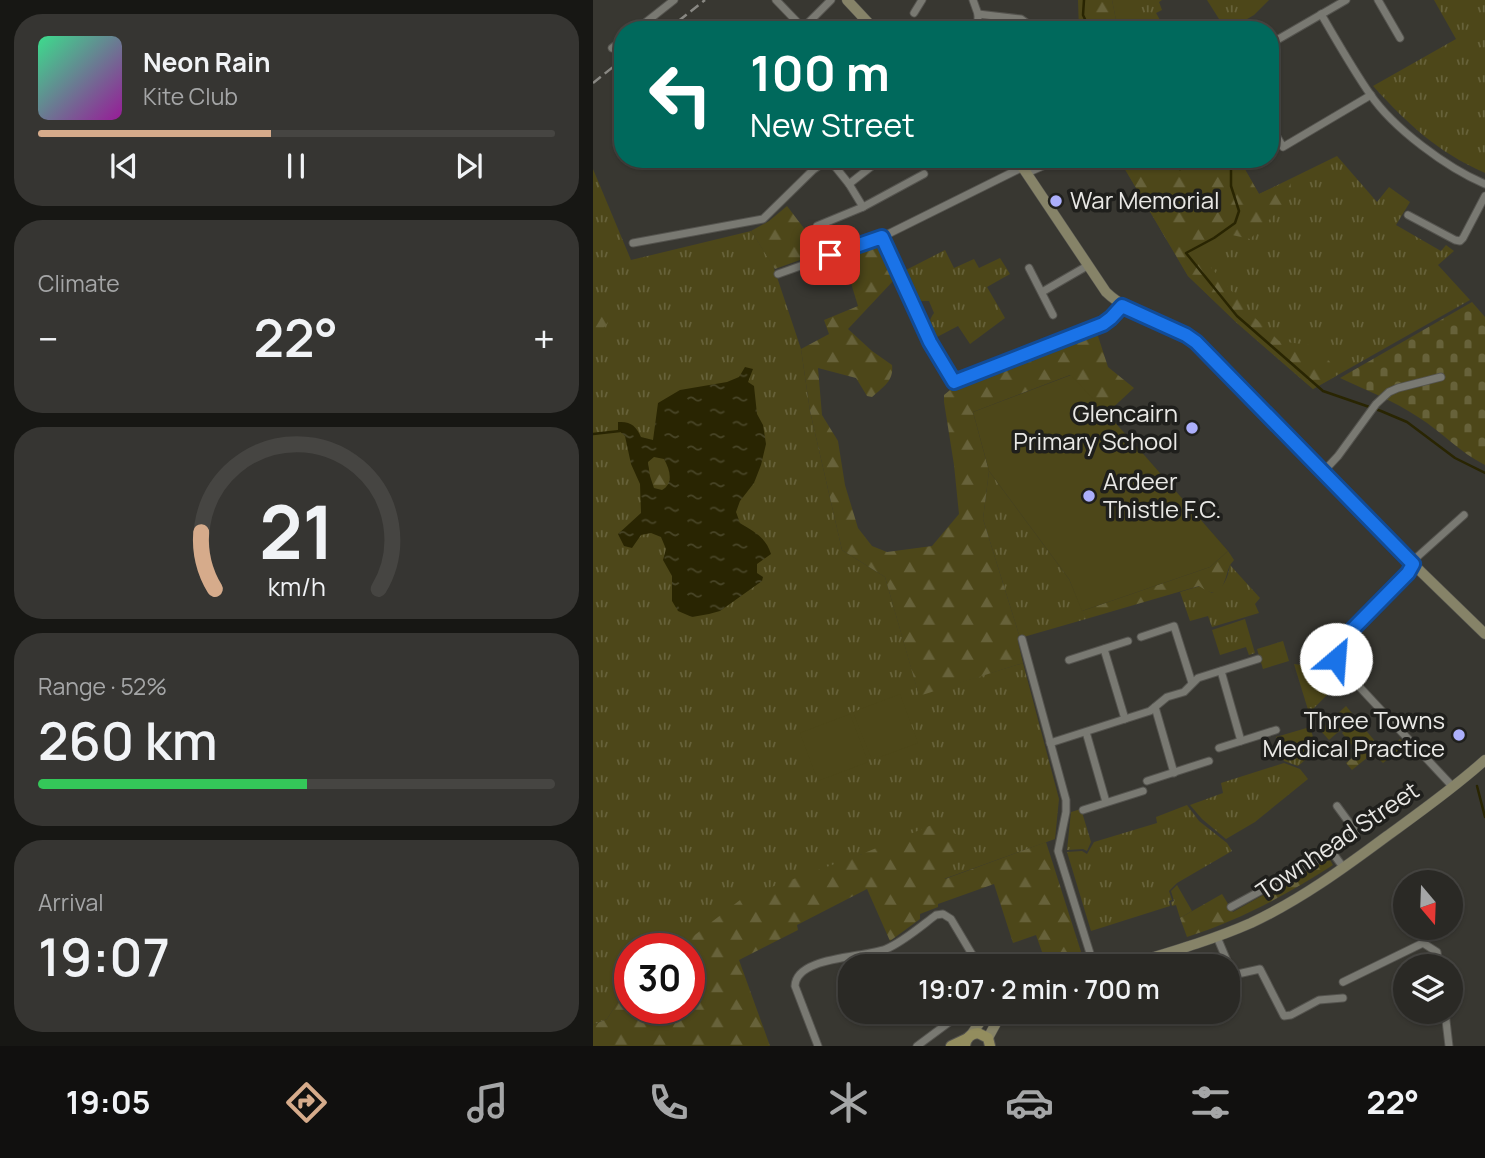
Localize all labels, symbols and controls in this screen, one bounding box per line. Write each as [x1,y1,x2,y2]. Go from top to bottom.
text: 100 m [750,39,890,106]
text: Neon Rain [143,44,271,80]
icon: left [635,49,726,140]
text: Kite Club [143,80,238,112]
text: New Street [750,103,915,147]
icon: previous [105,147,143,185]
icon: pause [277,147,315,185]
icon: next [450,147,488,185]
place label: War Memorial [1070,183,1220,216]
marker: War Memorial [1048,193,1064,209]
pin [800,225,860,285]
icon: arrive [811,236,849,274]
text: Climate [38,267,120,299]
text: 22° [254,302,338,373]
text: − [38,312,59,364]
text: + [533,312,555,364]
place label: Glencairn Primary School [1013,396,1178,457]
marker: Glencairn Primary School [1184,420,1200,436]
place label: Ardeer Thistle F.C. [1103,464,1221,525]
text: 21 [259,481,334,581]
marker: Ardeer Thistle F.C. [1081,488,1097,504]
text: km/h [267,569,326,604]
position arrow [1299,622,1373,696]
text: Range · 52% [38,670,167,702]
place label: Three Towns Medical Practice [1263,703,1445,764]
text: 260 km [38,705,218,776]
marker: Three Towns Medical Practice [1451,727,1467,743]
street label: Townhead Street [1249,773,1425,906]
north arrow [1393,870,1463,940]
map controls [1393,870,1463,1024]
text: Arrival [38,886,104,918]
text: 19:07 [38,921,170,992]
speed limit sign: 30 [614,933,705,1024]
button: layers [1393,954,1463,1024]
text: 19:07 · 2 min · 700 m [918,971,1160,1007]
icon: directions [282,1078,331,1127]
icon: music [463,1078,512,1127]
icon: phone [644,1078,693,1127]
icon: climate [824,1078,873,1127]
icon: car [1005,1078,1054,1127]
icon: filters [1186,1078,1235,1127]
text: 19:05 [66,1080,151,1124]
text: 22° [1367,1080,1419,1124]

